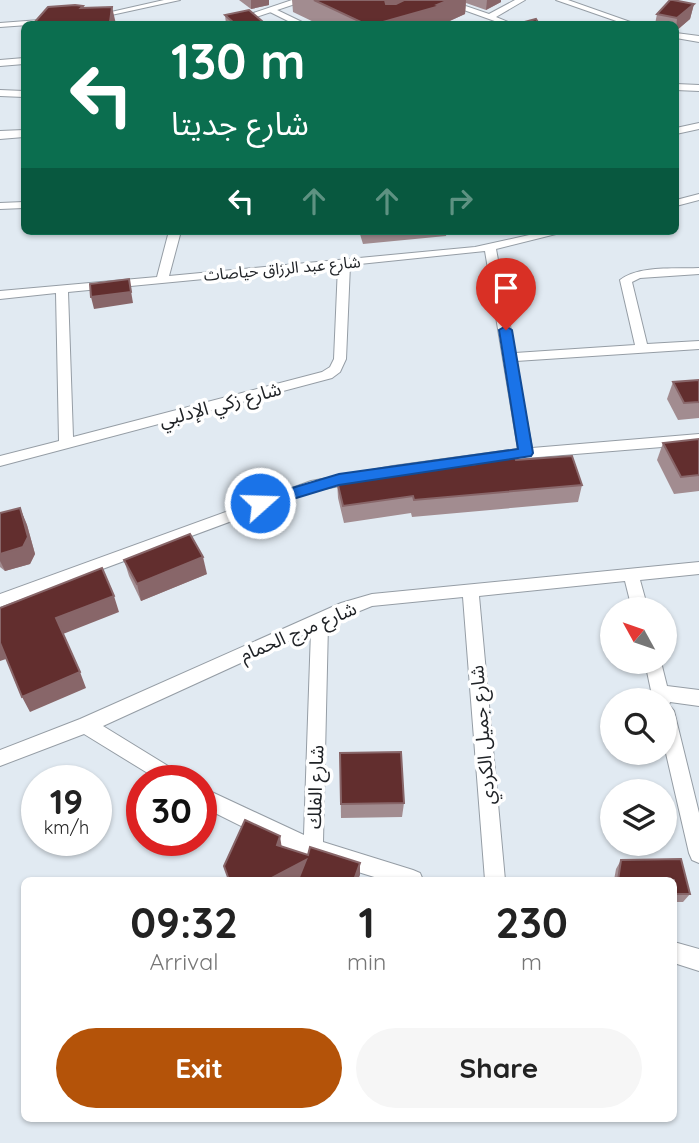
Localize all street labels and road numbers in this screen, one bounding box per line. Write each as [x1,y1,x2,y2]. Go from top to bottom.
street label: شارع عبد الرزاق حياصات [203,251,362,288]
street label: شارع زكي الإدلبي [156,376,285,435]
street label: شارع مرج الحمام [236,596,361,669]
street label: شارع جميل الكردي [464,664,503,806]
street label: شارع الفلك [302,744,330,830]

